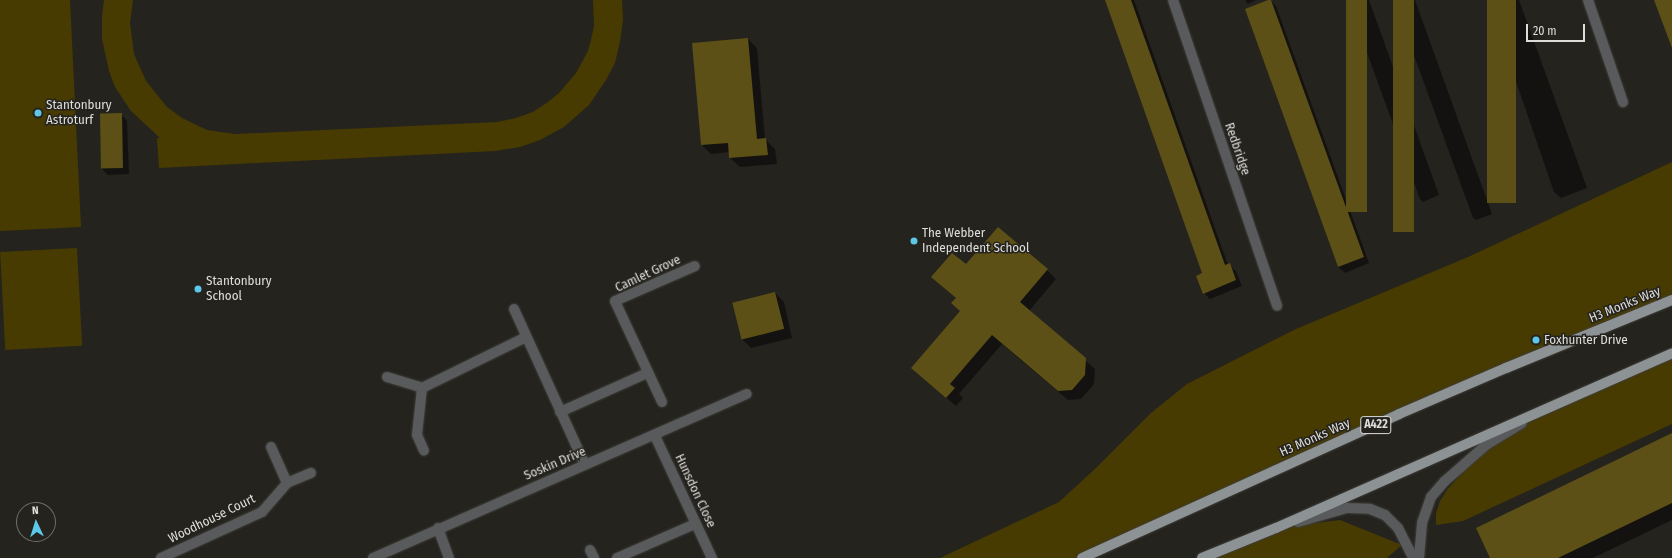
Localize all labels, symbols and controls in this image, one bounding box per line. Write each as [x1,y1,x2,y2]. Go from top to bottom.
scale bar [1528,16,1587,42]
text: 20 m [1533,24,1557,38]
place label: Stantonbury Astroturf [46,98,112,129]
marker: Stantonbury Astroturf [33,108,43,118]
street label: Redbridge [1221,121,1253,177]
place label: The Webber Independent School [922,226,1029,257]
marker: The Webber Independent School [909,236,919,246]
street label: Camlet Grove [613,252,683,296]
place label: Stantonbury School [206,274,272,305]
marker: Stantonbury School [193,284,203,294]
street label: H3 Monks Way [1587,284,1663,326]
place label: Foxhunter Drive [1544,332,1628,348]
marker: Foxhunter Drive [1531,335,1541,345]
street label: H3 Monks Way [1277,415,1353,461]
road number: A422 [1360,415,1392,435]
street label: Soskin Drive [522,444,588,484]
street label: Hunsdon Close [671,452,719,530]
street label: Woodhouse Court [166,491,258,547]
north arrow [16,502,56,542]
text: N [31,504,39,517]

